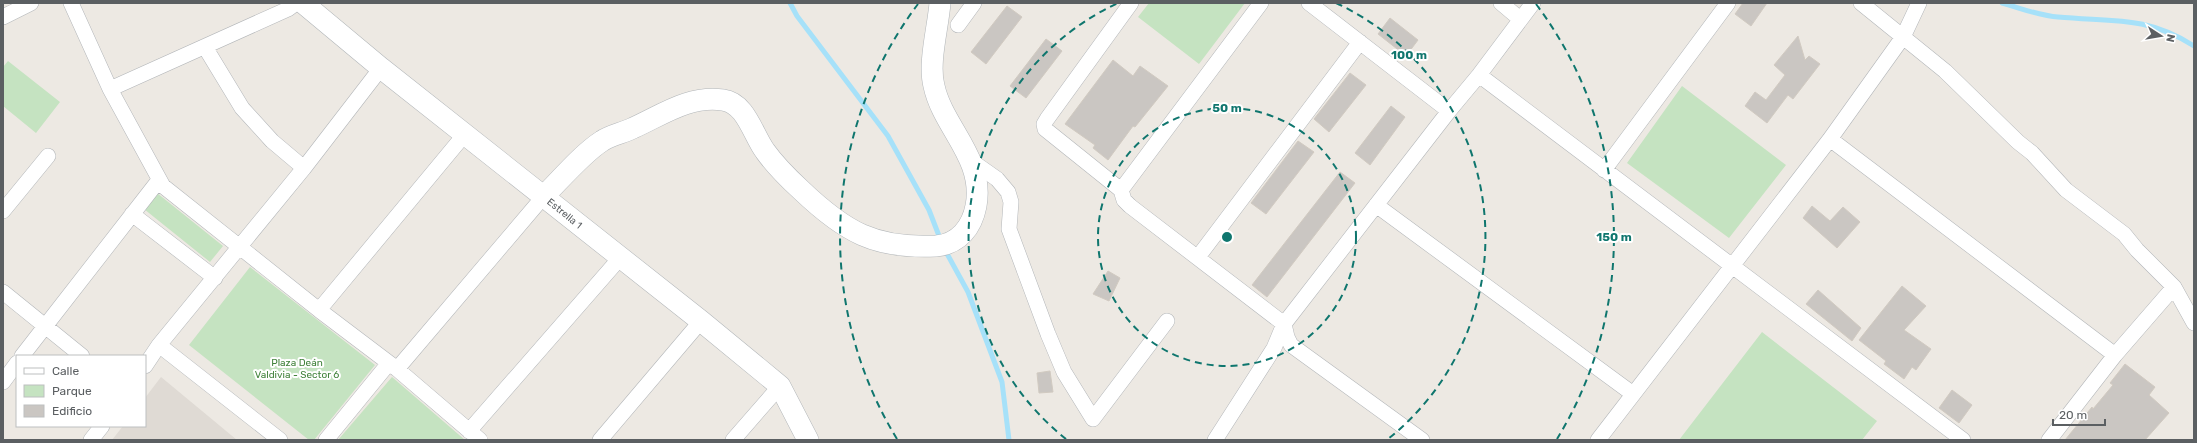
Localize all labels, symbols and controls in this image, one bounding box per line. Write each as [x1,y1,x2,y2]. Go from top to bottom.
north arrow [2141,16,2181,56]
text: N [2163,33,2177,43]
text: 100 m [1391,48,1427,62]
text: 50 m [1212,101,1242,115]
street label: Estrella 1 [544,196,584,231]
centre of rings [1220,230,1234,244]
text: 150 m [1596,230,1632,244]
legend [16,355,146,427]
park label: Plaza Deán Valdivia - Sector 6 [255,357,339,381]
text: Calle [52,364,79,378]
text: Parque [52,384,92,398]
scale bar [2053,401,2105,427]
text: Edificio [52,404,92,418]
text: 20 m [2059,408,2087,422]

